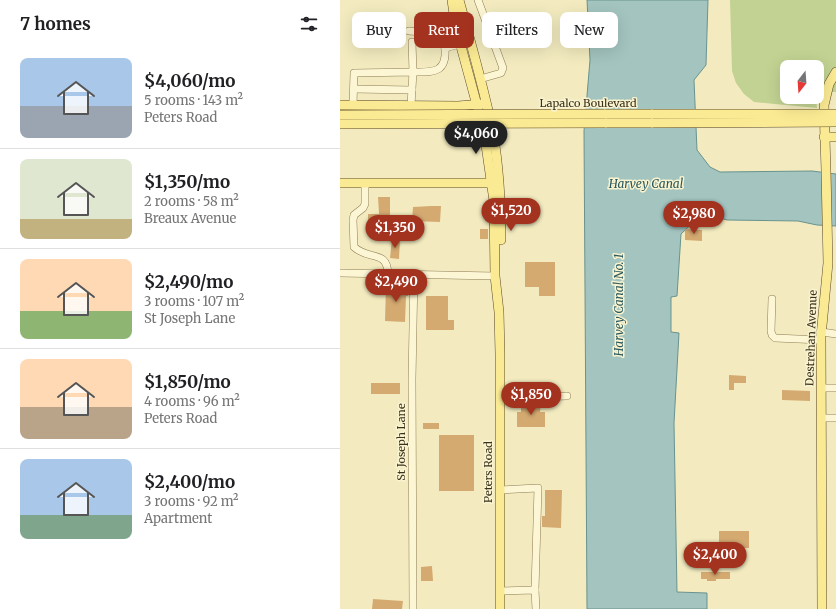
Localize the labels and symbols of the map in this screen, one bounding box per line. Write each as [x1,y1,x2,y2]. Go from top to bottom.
north arrow [780,60,824,104]
street label: Lapalco Boulevard [539,96,637,110]
pin: $4,060 [443,121,509,155]
water label: Harvey Canal [608,176,684,191]
pin: $1,520 [478,198,544,232]
pin: $2,980 [661,201,727,235]
pin: $1,350 [362,215,428,249]
water label: Harvey Canal No. 1 [611,254,626,357]
pin: $2,490 [363,269,429,303]
street label: Destrehan Avenue [802,289,820,386]
pin: $1,850 [498,382,564,416]
street label: St Joseph Lane [394,403,408,481]
street label: Peters Road [481,441,495,503]
pin: $2,400 [682,542,748,576]

